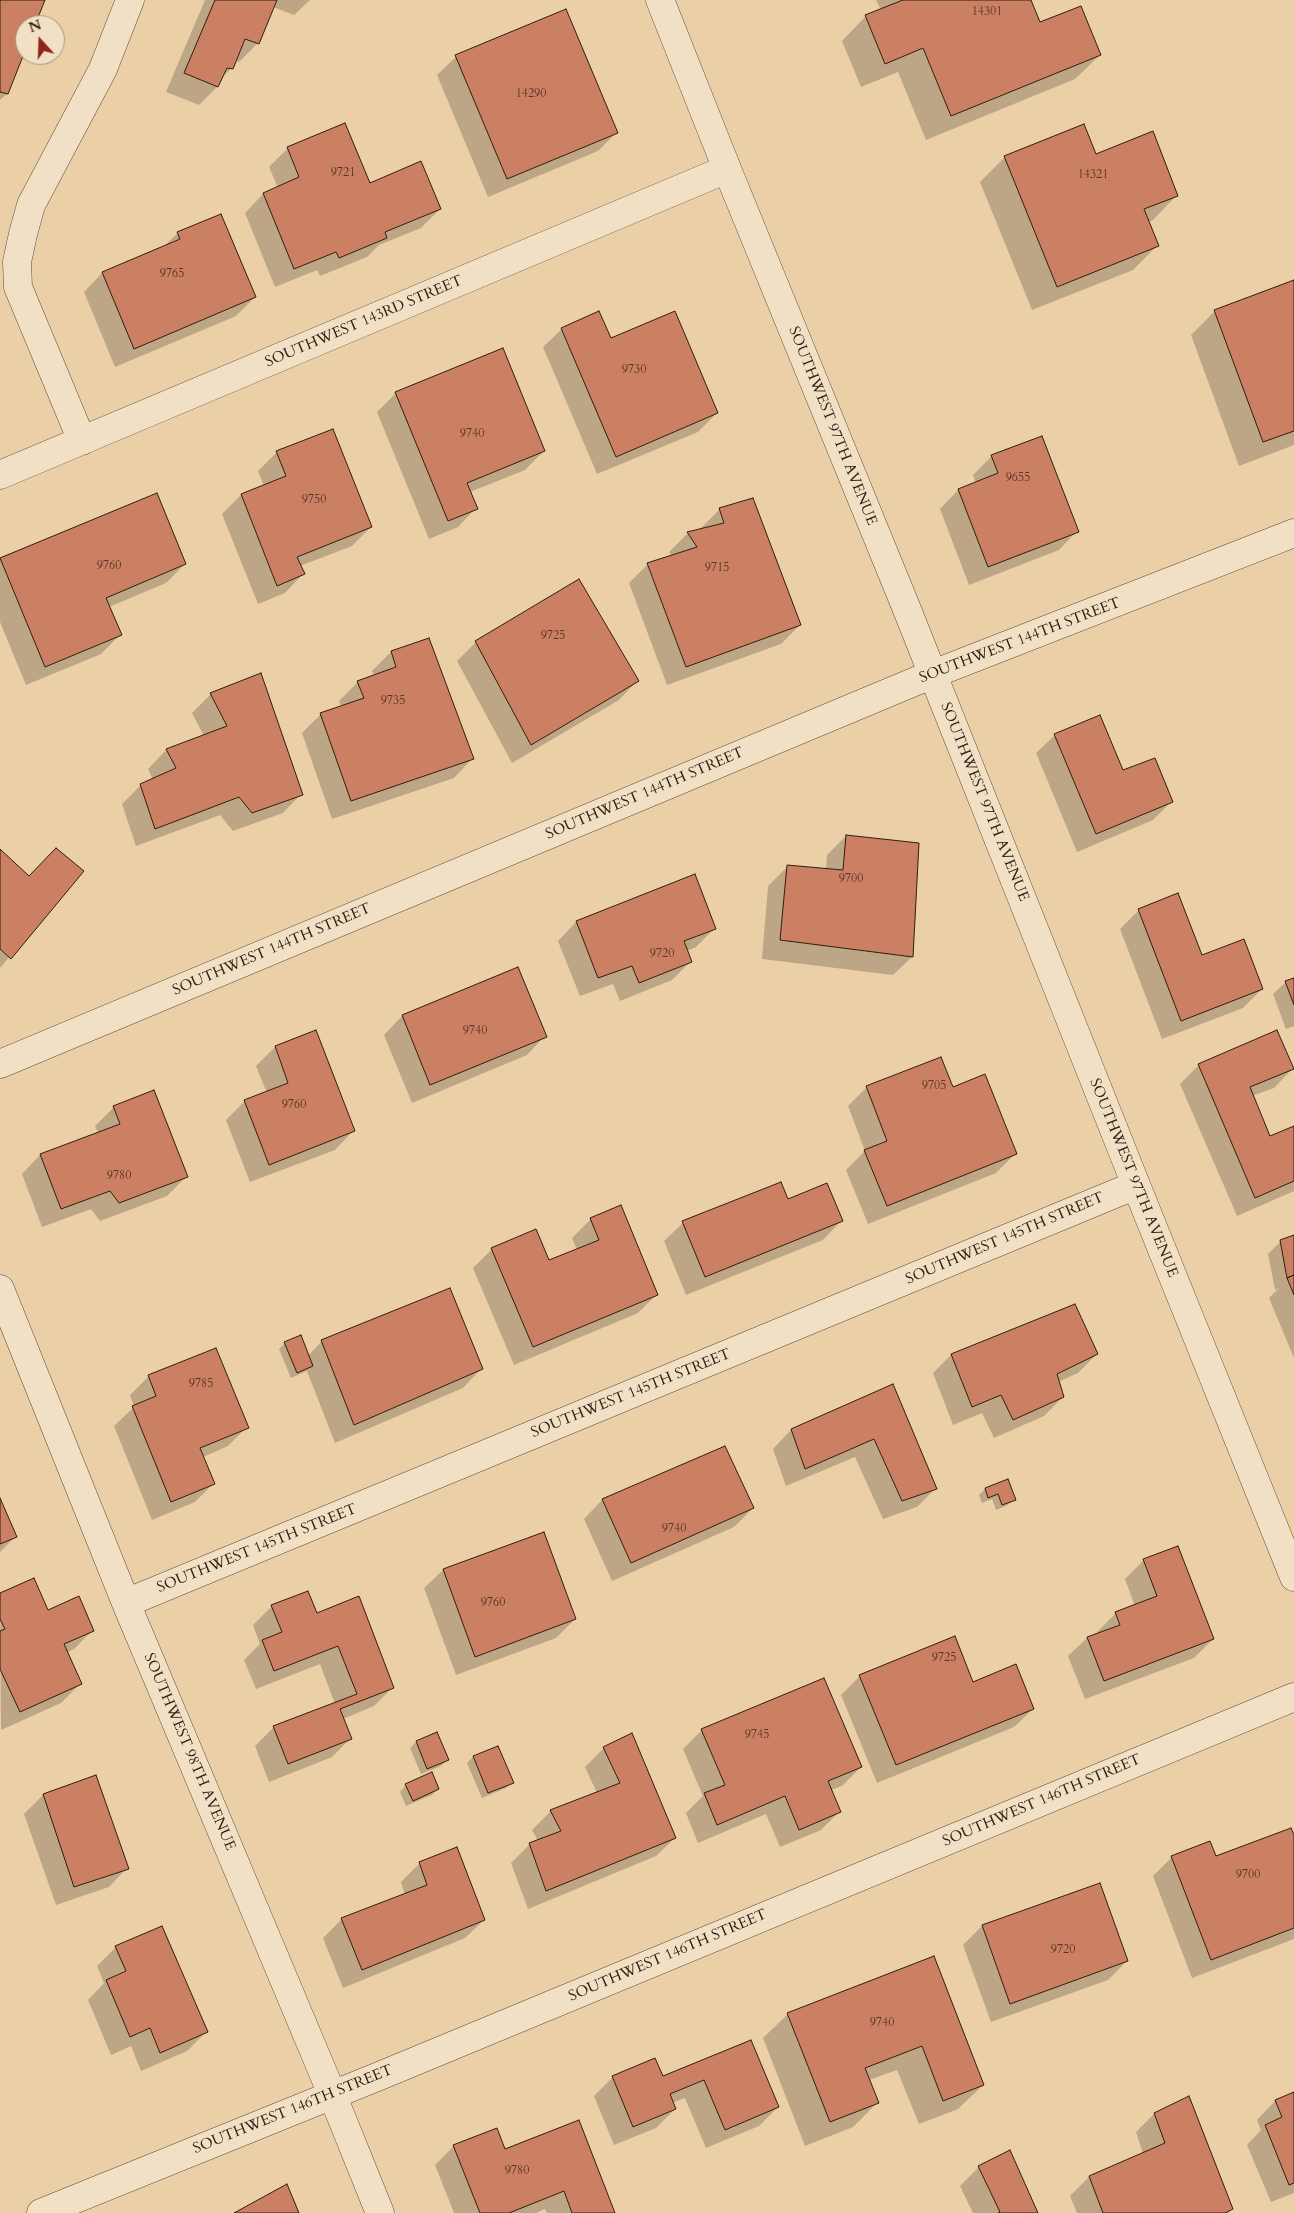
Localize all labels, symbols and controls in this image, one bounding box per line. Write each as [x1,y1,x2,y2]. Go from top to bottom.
house number: 14301 [972,5,1002,19]
north arrow [15,15,65,65]
text: N [26,15,44,37]
house number: 14290 [516,87,546,101]
house number: 9721 [331,166,355,180]
house number: 14321 [1078,168,1108,182]
house number: 9765 [160,267,184,281]
street label: SOUTHWEST 143RD STREET [263,272,465,372]
street label: SOUTHWEST 97TH AVENUE [784,324,880,528]
house number: 9730 [622,363,646,377]
house number: 9740 [460,427,484,441]
house number: 9655 [1006,471,1030,485]
house number: 9750 [302,493,326,507]
house number: 9760 [97,559,121,573]
house number: 9715 [705,561,729,575]
street label: SOUTHWEST 144TH STREET [917,594,1123,688]
house number: 9725 [541,629,565,643]
house number: 9735 [381,694,405,708]
street label: SOUTHWEST 97TH AVENUE [936,700,1032,904]
street label: SOUTHWEST 144TH STREET [543,744,747,844]
house number: 9700 [839,872,863,886]
street label: SOUTHWEST 144TH STREET [170,900,374,1000]
house number: 9720 [650,947,674,961]
house number: 9740 [463,1024,487,1038]
street label: SOUTHWEST 97TH AVENUE [1085,1076,1181,1280]
house number: 9705 [922,1079,946,1093]
house number: 9760 [282,1098,306,1112]
house number: 9780 [107,1169,131,1183]
street label: SOUTHWEST 145TH STREET [903,1189,1107,1289]
street label: SOUTHWEST 145TH STREET [529,1346,733,1442]
house number: 9785 [189,1377,213,1391]
street label: SOUTHWEST 145TH STREET [155,1501,359,1597]
house number: 9740 [662,1522,686,1536]
house number: 9760 [481,1596,505,1610]
street label: SOUTHWEST 98TH AVENUE [139,1651,239,1853]
house number: 9725 [932,1651,956,1665]
house number: 9745 [745,1728,769,1742]
street label: SOUTHWEST 146TH STREET [940,1751,1144,1851]
house number: 9700 [1236,1868,1260,1882]
street label: SOUTHWEST 146TH STREET [566,1906,770,2006]
house number: 9720 [1051,1943,1075,1957]
house number: 9740 [870,2016,894,2030]
street label: SOUTHWEST 146TH STREET [191,2062,395,2158]
house number: 9780 [505,2164,529,2178]

